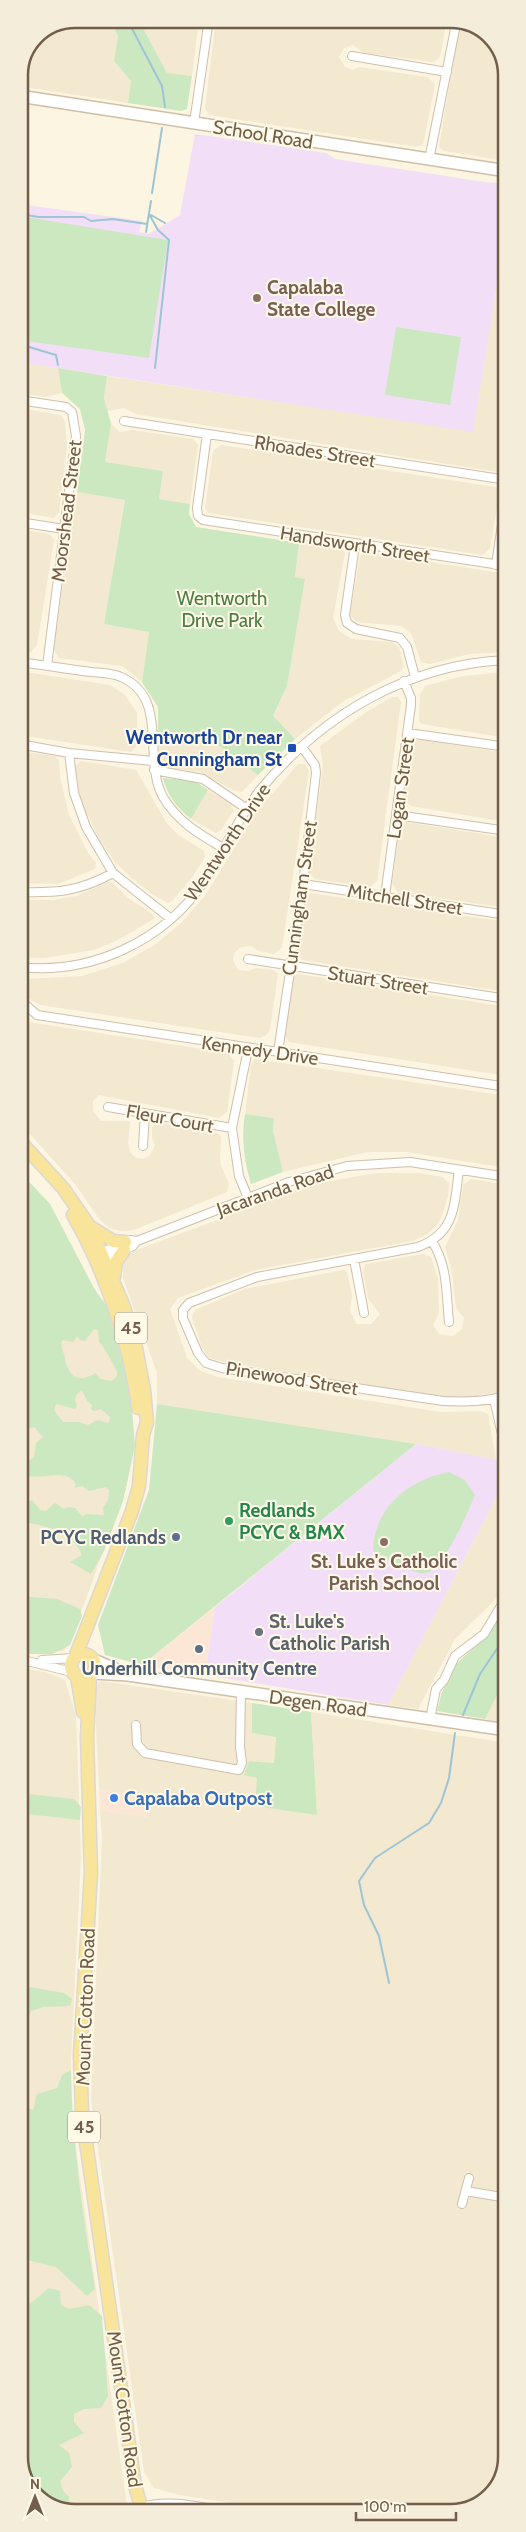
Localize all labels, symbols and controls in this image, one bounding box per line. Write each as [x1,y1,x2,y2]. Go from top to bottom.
street label: School Road [211,115,315,154]
place label: Capalaba State College [267,276,376,321]
marker: Capalaba State College [251,292,263,304]
street label: Rhoades Street [253,431,378,473]
street label: Moorshead Street [46,438,87,583]
street label: Handsworth Street [278,521,432,568]
park label: Wentworth Drive Park [177,587,267,632]
place label: Wentworth Dr near Cunningham St [126,726,283,771]
street label: Logan Street [382,735,419,840]
marker: Wentworth Dr near Cunningham St [286,742,298,754]
street label: Wentworth Drive [179,779,276,906]
street label: Cunningham Street [277,819,322,977]
street label: Mitchell Street [346,879,465,920]
street label: Stuart Street [326,961,431,1000]
street label: Kennedy Drive [200,1031,320,1070]
street label: Fleur Court [124,1099,216,1138]
street label: Jacaranda Road [213,1160,337,1222]
road number: 45 [115,1312,147,1344]
street label: Pinewood Street [224,1357,360,1400]
place label: Redlands PCYC & BMX [239,1499,345,1544]
marker: Redlands PCYC & BMX [223,1515,235,1527]
place label: PCYC Redlands [40,1526,166,1549]
marker: PCYC Redlands [170,1531,182,1543]
marker: St. Luke's Catholic Parish School [378,1536,390,1548]
place label: St. Luke's Catholic Parish School [311,1550,458,1595]
place label: St. Luke's Catholic Parish [269,1610,390,1655]
marker: St. Luke's Catholic Parish [253,1626,265,1638]
marker: Underhill Community Centre [193,1643,205,1655]
place label: Underhill Community Centre [81,1657,317,1680]
street label: Degen Road [267,1685,368,1722]
place label: Capalaba Outpost [124,1787,273,1810]
marker: Capalaba Outpost [108,1792,120,1804]
street label: Mount Cotton Road [71,1928,100,2086]
road number: 45 [68,2112,100,2142]
street label: Mount Cotton Road [102,2329,147,2489]
north arrow [10,2472,60,2522]
text: N [30,2475,40,2493]
scale bar [356,2490,456,2522]
text: 100 m [364,2498,406,2516]

